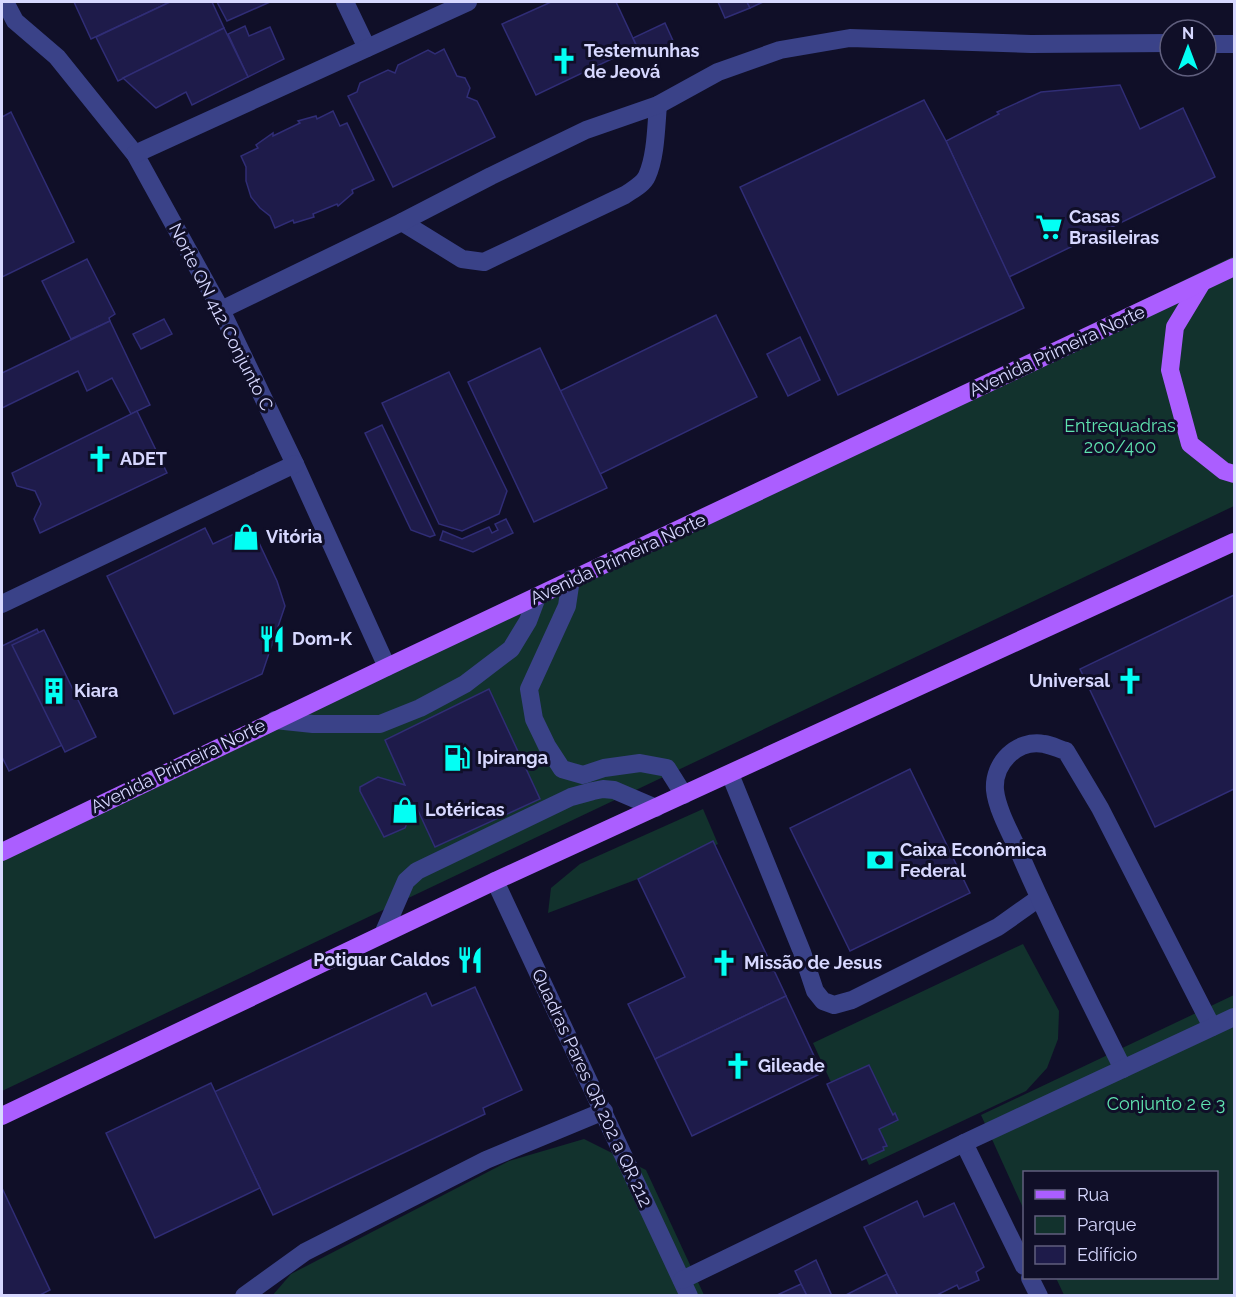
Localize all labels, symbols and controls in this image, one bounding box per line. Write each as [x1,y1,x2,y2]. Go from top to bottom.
north arrow [1158,18,1218,78]
text: N [1182,24,1194,43]
place label: Testemunhas de Jeová [584,40,700,82]
church icon: Testemunhas de Jeová [549,46,579,76]
place label: Casas Brasileiras [1069,206,1159,248]
supermarket icon: Casas Brasileiras [1034,212,1064,242]
street label: Norte QN 412 Conjunto C [165,220,278,414]
street label: Avenida Primeira Norte [965,300,1149,401]
park label: Entrequadras 200/400 [1064,415,1176,457]
church icon: ADET [85,444,115,474]
place label: ADET [120,448,167,469]
street label: Avenida Primeira Norte [526,508,710,609]
shop icon: Vitória [231,522,261,552]
place label: Vitória [266,526,322,547]
restaurant icon: Dom-K [257,624,287,654]
place label: Dom-K [292,628,353,649]
church icon: Universal [1115,666,1145,696]
place label: Universal [1029,670,1110,691]
building icon: Kiara [39,676,69,706]
place label: Kiara [74,680,118,701]
street label: Avenida Primeira Norte [87,714,269,817]
fuel station icon: Ipiranga [442,743,472,773]
place label: Ipiranga [477,747,548,768]
shop icon: Lotéricas [390,795,420,825]
place label: Lotéricas [425,799,505,820]
place label: Caixa Econômica Federal [900,839,1047,881]
bank icon: Caixa Econômica Federal [865,845,895,875]
restaurant icon: Potiguar Caldos [455,945,485,975]
church icon: Missão de Jesus [709,948,739,978]
place label: Potiguar Caldos [313,949,450,970]
place label: Missão de Jesus [744,952,882,973]
street label: Quadras Pares QR 202 a QR 212 [528,965,657,1210]
church icon: Gileade [723,1051,753,1081]
place label: Gileade [758,1055,825,1076]
park label: Conjunto 2 e 3 [1107,1093,1225,1114]
legend [1023,1171,1218,1279]
text: Rua [1077,1184,1109,1205]
text: Parque [1077,1214,1137,1235]
text: Edifício [1077,1244,1137,1265]

